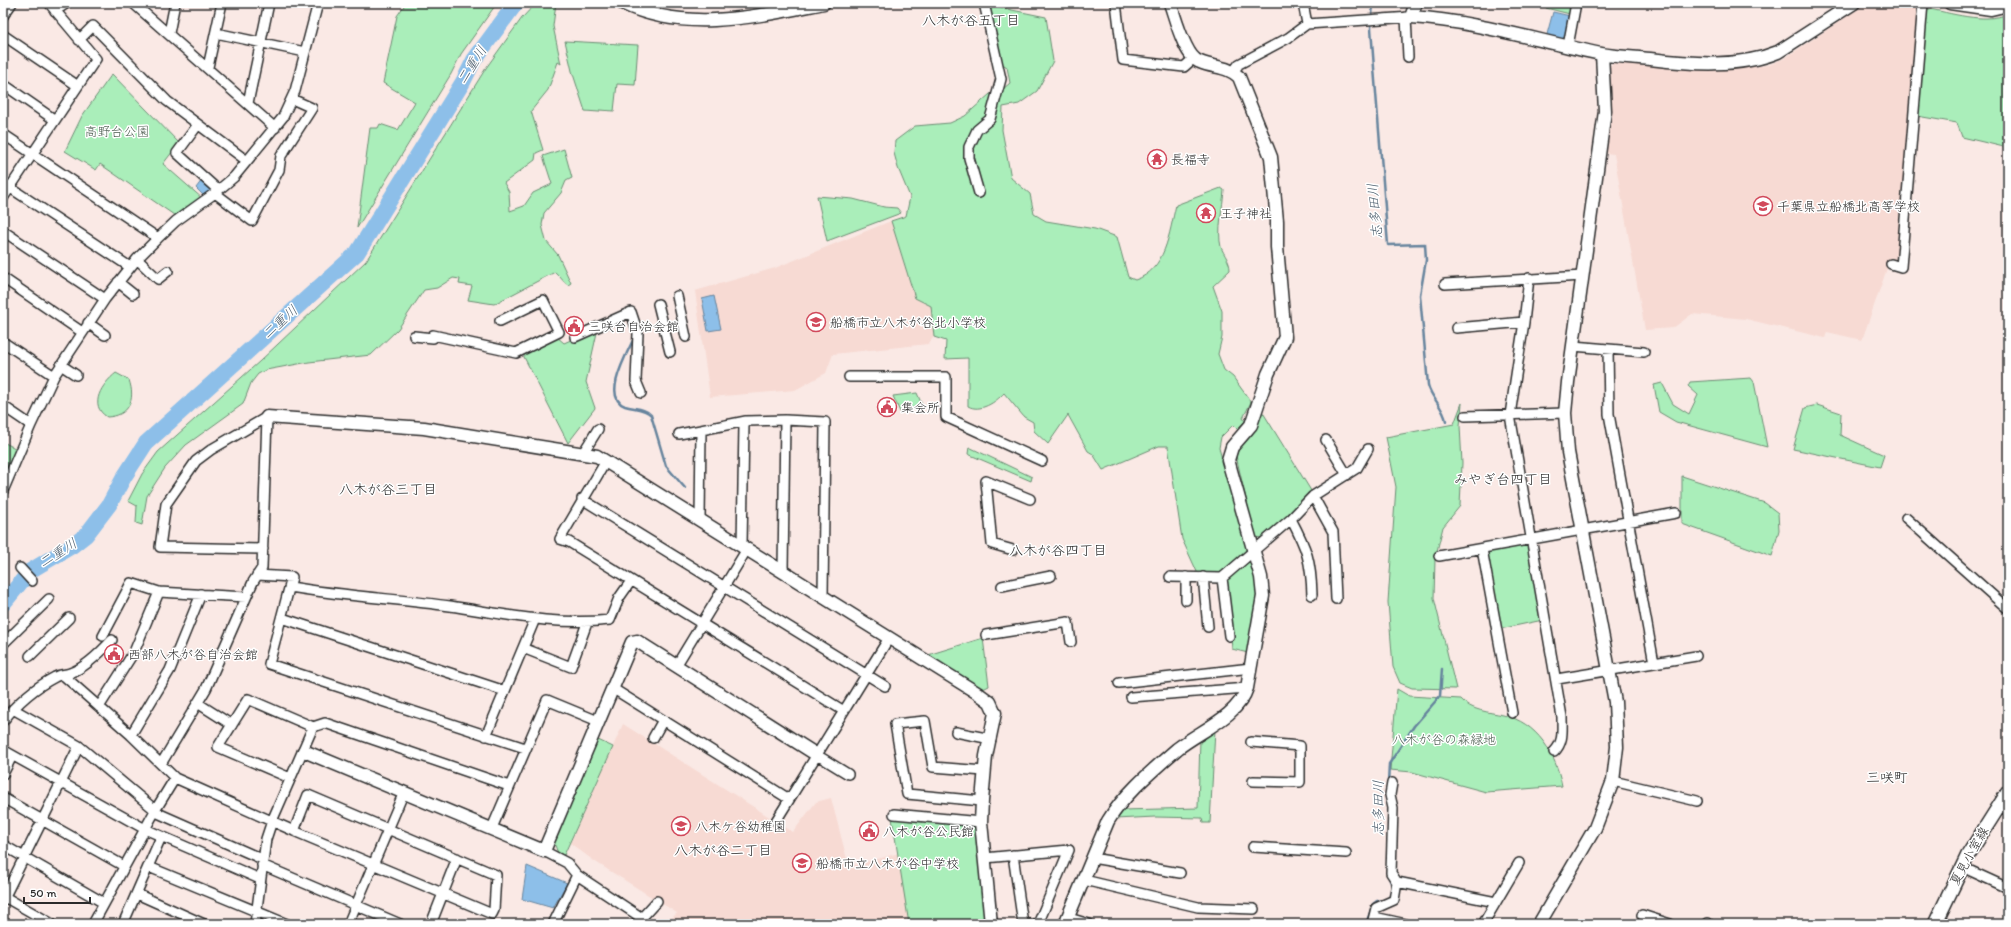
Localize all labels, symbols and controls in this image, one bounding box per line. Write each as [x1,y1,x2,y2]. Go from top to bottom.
district label: 八木が谷五丁目 [922,12,1020,29]
water label: 二重川 [453,43,491,87]
park label: 高野台公園 [84,124,150,139]
temple icon: 長福寺 [1146,148,1168,170]
place label: 長福寺 [1171,152,1210,167]
water label: 志多田川 [1364,182,1386,240]
school or university icon: 千葉県立船橋北高等学校 [1752,195,1774,217]
place label: 千葉県立船橋北高等学校 [1777,199,1920,214]
temple icon: 王子神社 [1195,202,1217,224]
place label: 王子神社 [1220,206,1272,221]
water label: 二重川 [259,302,301,342]
school or university icon: 船橋市立八木が谷北小学校 [805,311,827,333]
public building icon: 三咲台自治会館 [563,315,585,337]
place label: 船橋市立八木が谷北小学校 [830,315,986,330]
place label: 三咲台自治会館 [588,319,679,334]
public building icon: 集会所 [876,396,898,418]
place label: 集会所 [901,400,940,415]
district label: みやぎ台四丁目 [1454,471,1552,488]
district label: 八木が谷三丁目 [339,481,437,498]
water label: 二重川 [36,535,80,571]
district label: 八木が谷四丁目 [1009,542,1107,559]
public building icon: 西部八木が谷自治会館 [103,643,125,665]
place label: 西部八木が谷自治会館 [128,647,258,662]
park label: 八木が谷の森緑地 [1392,732,1496,747]
district label: 三咲町 [1866,769,1908,786]
water label: 志多田川 [1370,780,1387,836]
school or university icon: 八木ケ谷幼稚園 [670,815,692,837]
place label: 八木ケ谷幼稚園 [695,819,786,834]
public building icon: 八木が谷公民館 [858,820,880,842]
street label: 夏見小室線 [1947,823,1992,888]
place label: 八木が谷公民館 [883,824,974,839]
district label: 八木が谷二丁目 [674,842,772,859]
school or university icon: 船橋市立八木が谷中学校 [791,852,813,874]
place label: 船橋市立八木が谷中学校 [816,856,959,871]
scale bar [24,879,90,905]
text: 50 m [30,886,56,900]

